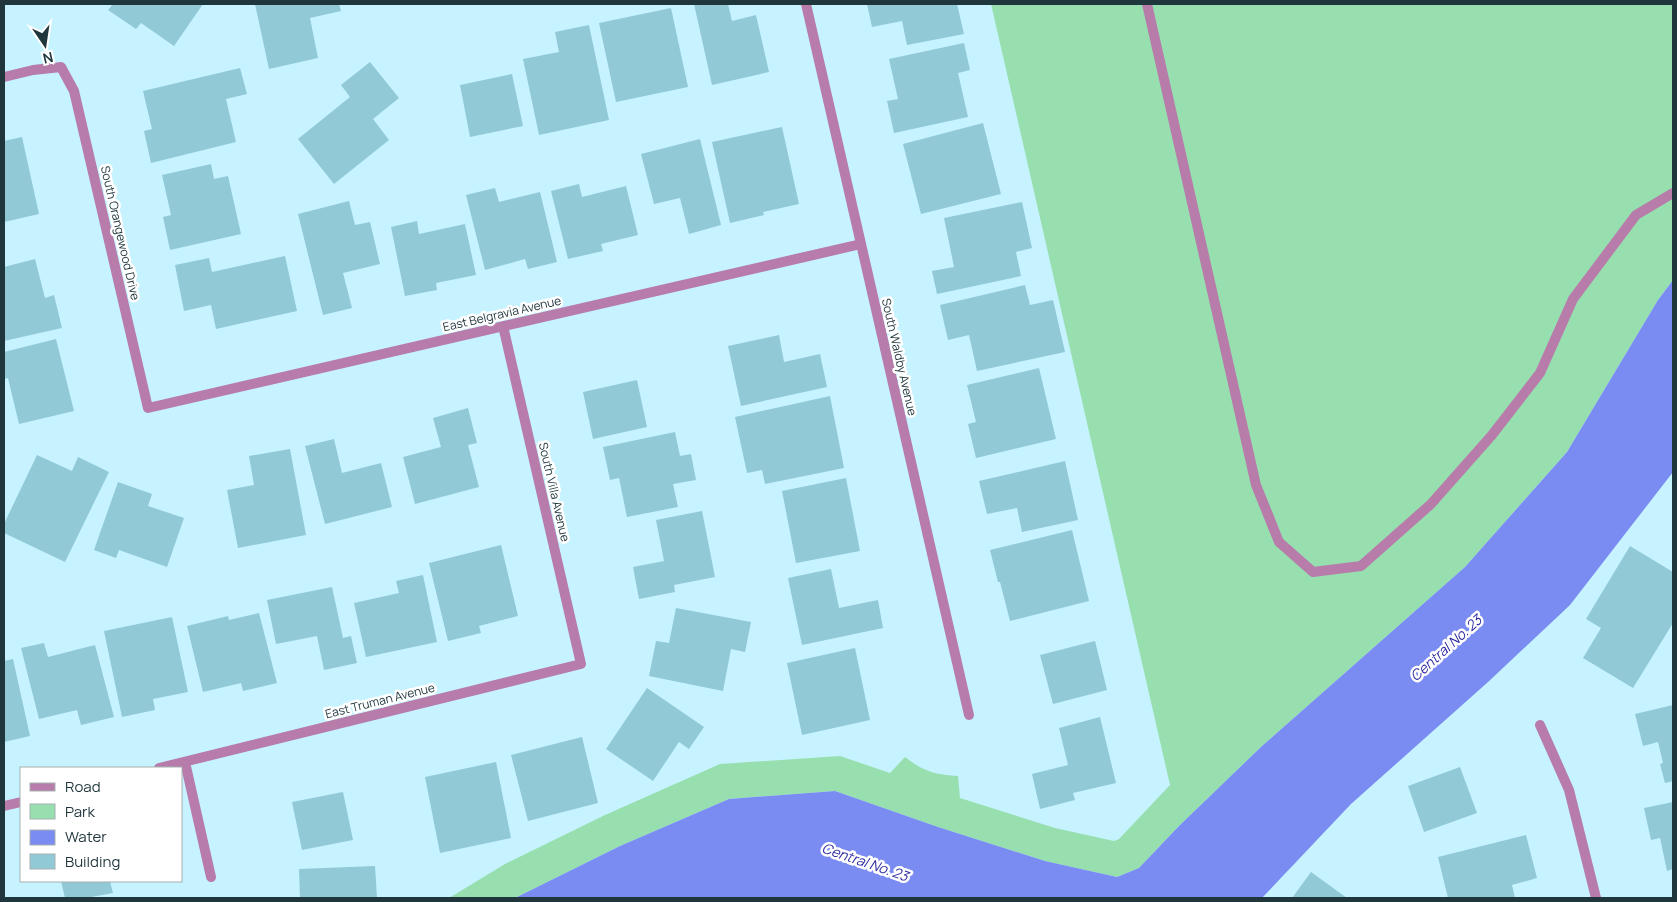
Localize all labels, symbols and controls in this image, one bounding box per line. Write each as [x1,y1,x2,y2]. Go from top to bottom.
north arrow [20,20,70,70]
text: N [41,48,55,69]
street label: South Orangewood Drive [97,164,144,302]
street label: East Belgravia Avenue [441,292,563,335]
street label: South Waldby Avenue [878,297,921,417]
street label: South Villa Avenue [535,441,574,543]
water label: Central No. 23 [1406,609,1487,685]
street label: East Truman Avenue [323,679,437,722]
legend [20,767,182,882]
text: Road [65,776,101,797]
text: Park [65,801,95,822]
text: Water [65,826,107,847]
water label: Central No. 23 [819,838,913,886]
text: Building [65,851,120,872]

